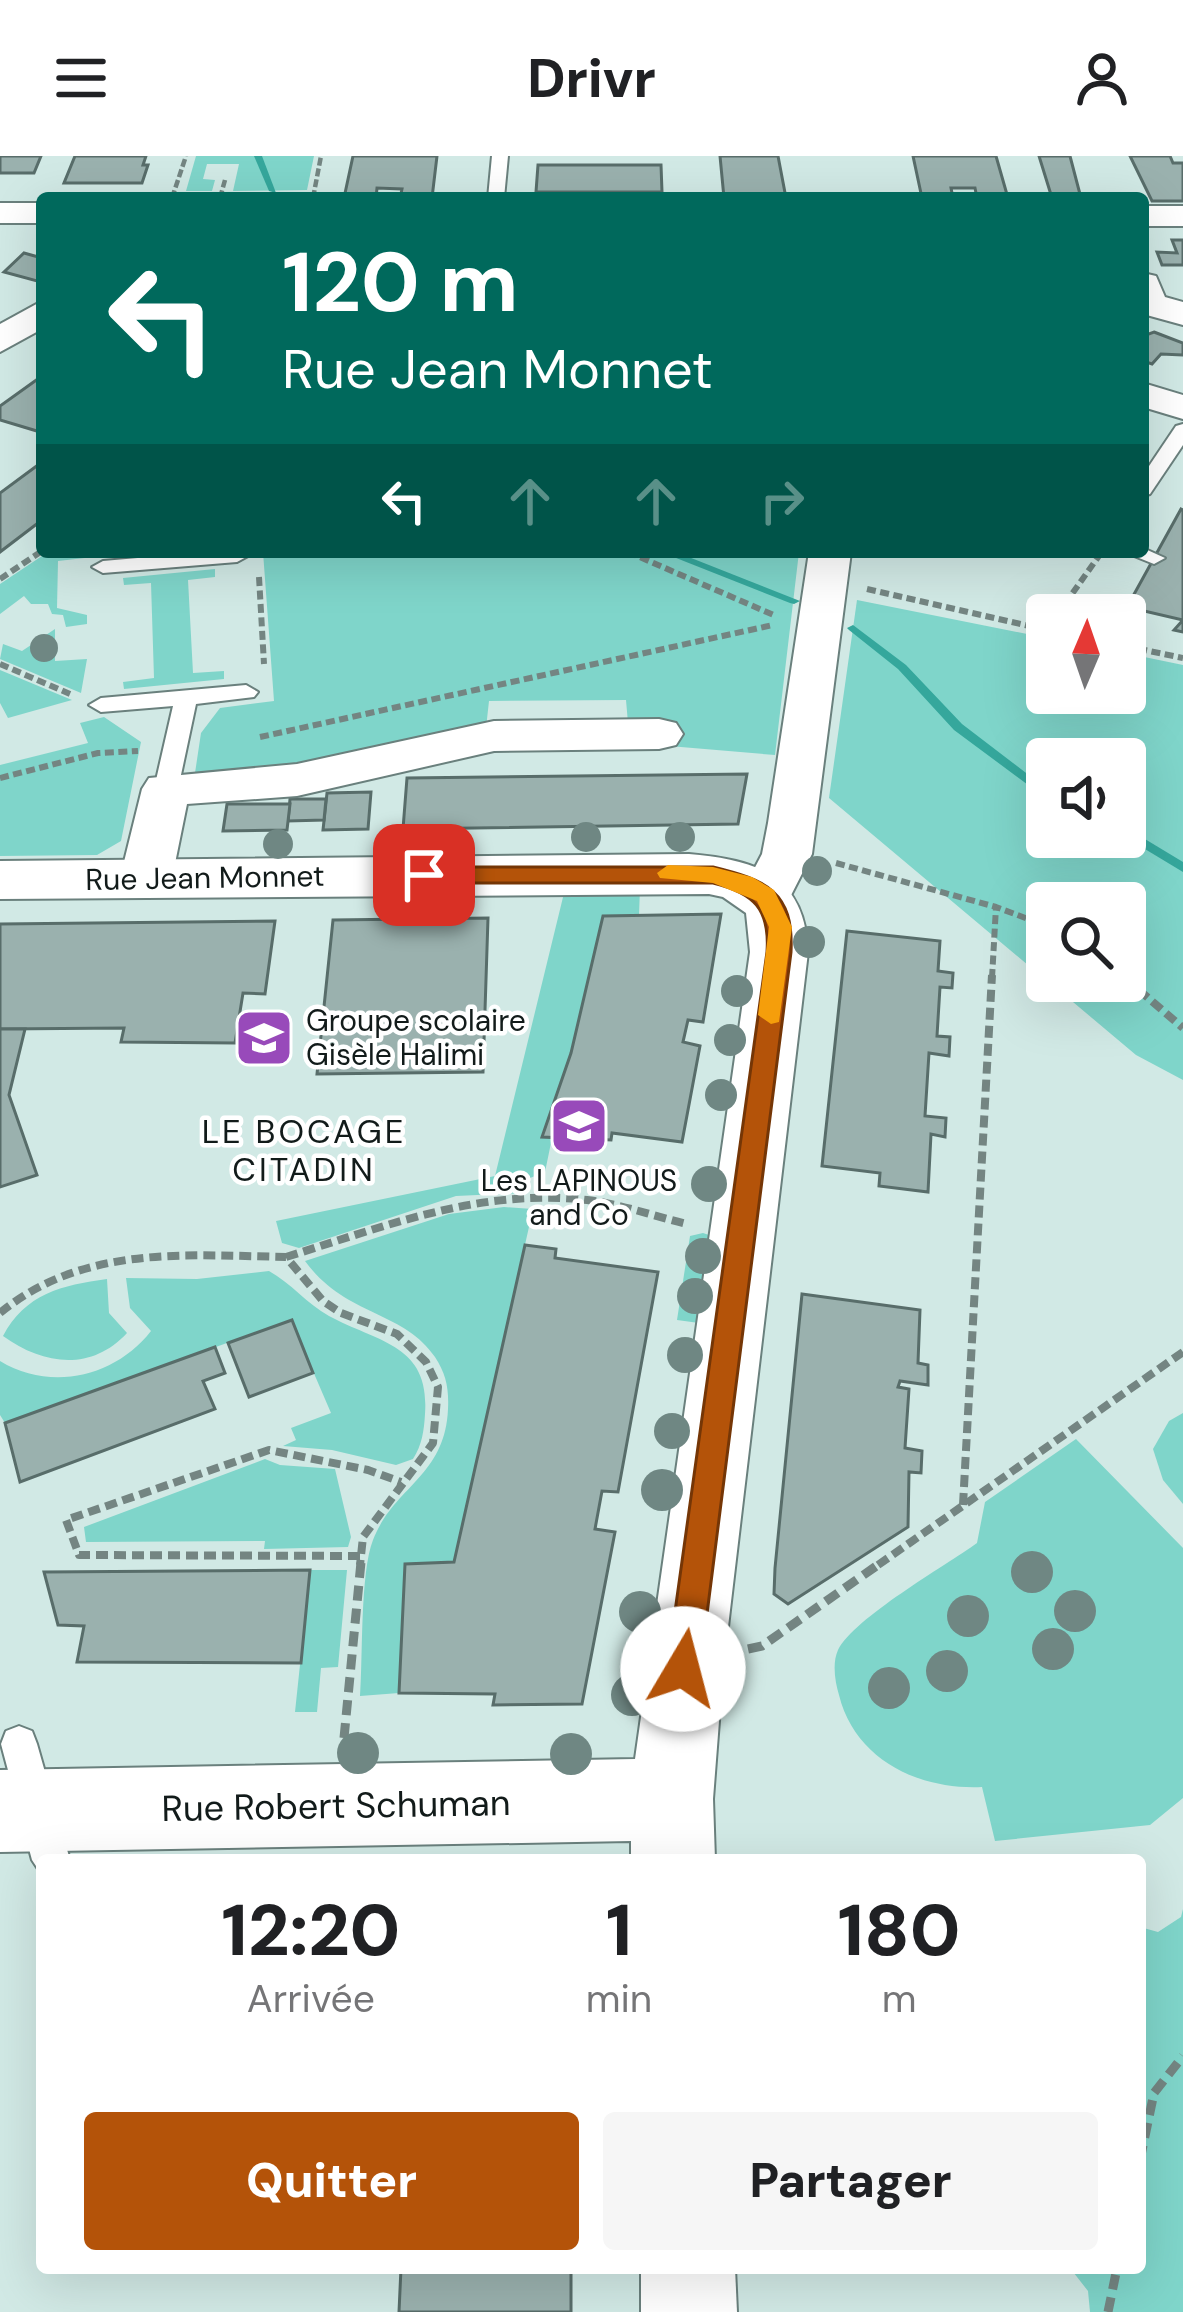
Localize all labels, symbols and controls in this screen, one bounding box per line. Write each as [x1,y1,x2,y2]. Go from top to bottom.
text: Drivr [527,43,656,114]
icon: menu [48,45,114,111]
icon: person [1069,45,1135,111]
text: 120 m [282,228,519,337]
icon: left [84,240,240,396]
text: Rue Jean Monnet [282,334,713,405]
icon: left [371,468,437,534]
icon: ahead [497,468,563,534]
icon: ahead [623,468,689,534]
icon: right [749,468,815,534]
north arrow [1026,594,1146,714]
map controls [1026,594,1146,1002]
button: sound [1026,738,1146,858]
pin [373,824,475,926]
icon: arrive [391,842,457,908]
street label: Rue Jean Monnet [85,856,325,899]
button: search [1026,882,1146,1002]
place label: Groupe scolaire Gisèle Halimi [306,1001,526,1074]
school or university icon: Groupe scolaire Gisèle Halimi [233,1007,295,1069]
school or university icon: Les LAPINOUS and Co [548,1095,610,1157]
district label: LE BOCAGE CITADIN [202,1110,406,1191]
place label: Les LAPINOUS and Co [481,1161,677,1234]
position arrow [620,1606,746,1732]
street label: Rue Robert Schuman [161,1779,511,1832]
text: 12:20 [221,1884,400,1977]
text: 1 [606,1884,632,1977]
text: 180 [838,1884,961,1977]
text: Arrivée [247,1973,375,2024]
text: min [586,1973,652,2024]
text: m [882,1973,916,2024]
button: Quitter [84,2112,579,2250]
button: Partager [603,2112,1098,2250]

